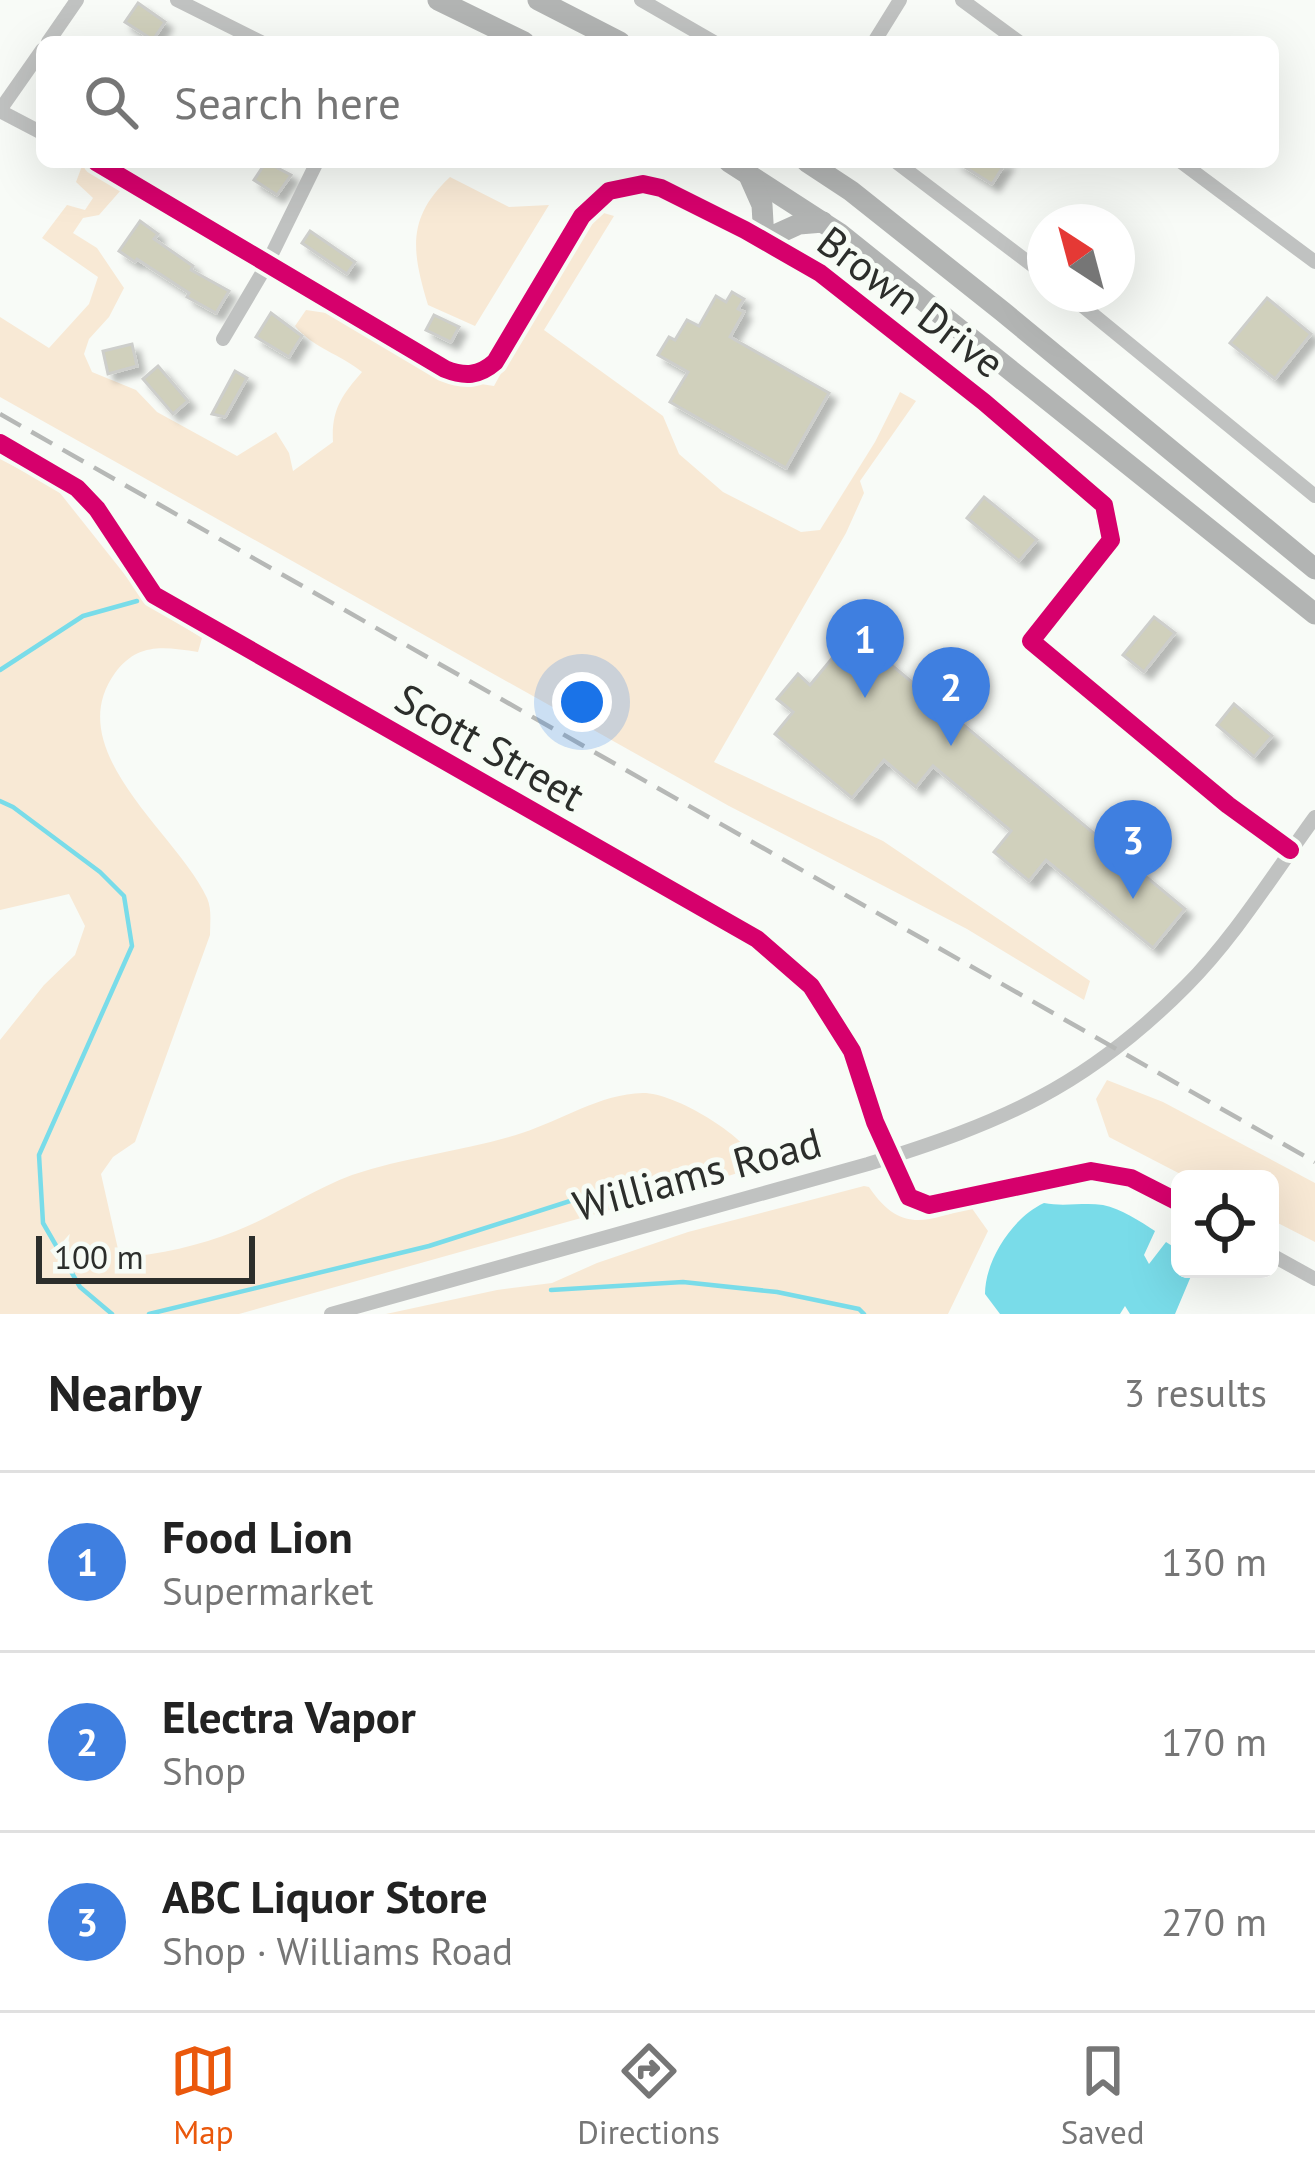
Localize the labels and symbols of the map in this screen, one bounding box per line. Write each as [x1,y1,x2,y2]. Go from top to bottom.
north arrow [1027,204,1135,312]
street label: Brown Drive [807,213,1016,390]
pin: 1 [826,599,904,698]
pin: 2 [912,647,990,746]
street label: Scott Street [386,670,595,823]
your location [552,672,612,732]
pin: 3 [1094,800,1172,899]
street label: Williams Road [567,1114,827,1233]
scale bar [36,1230,255,1283]

